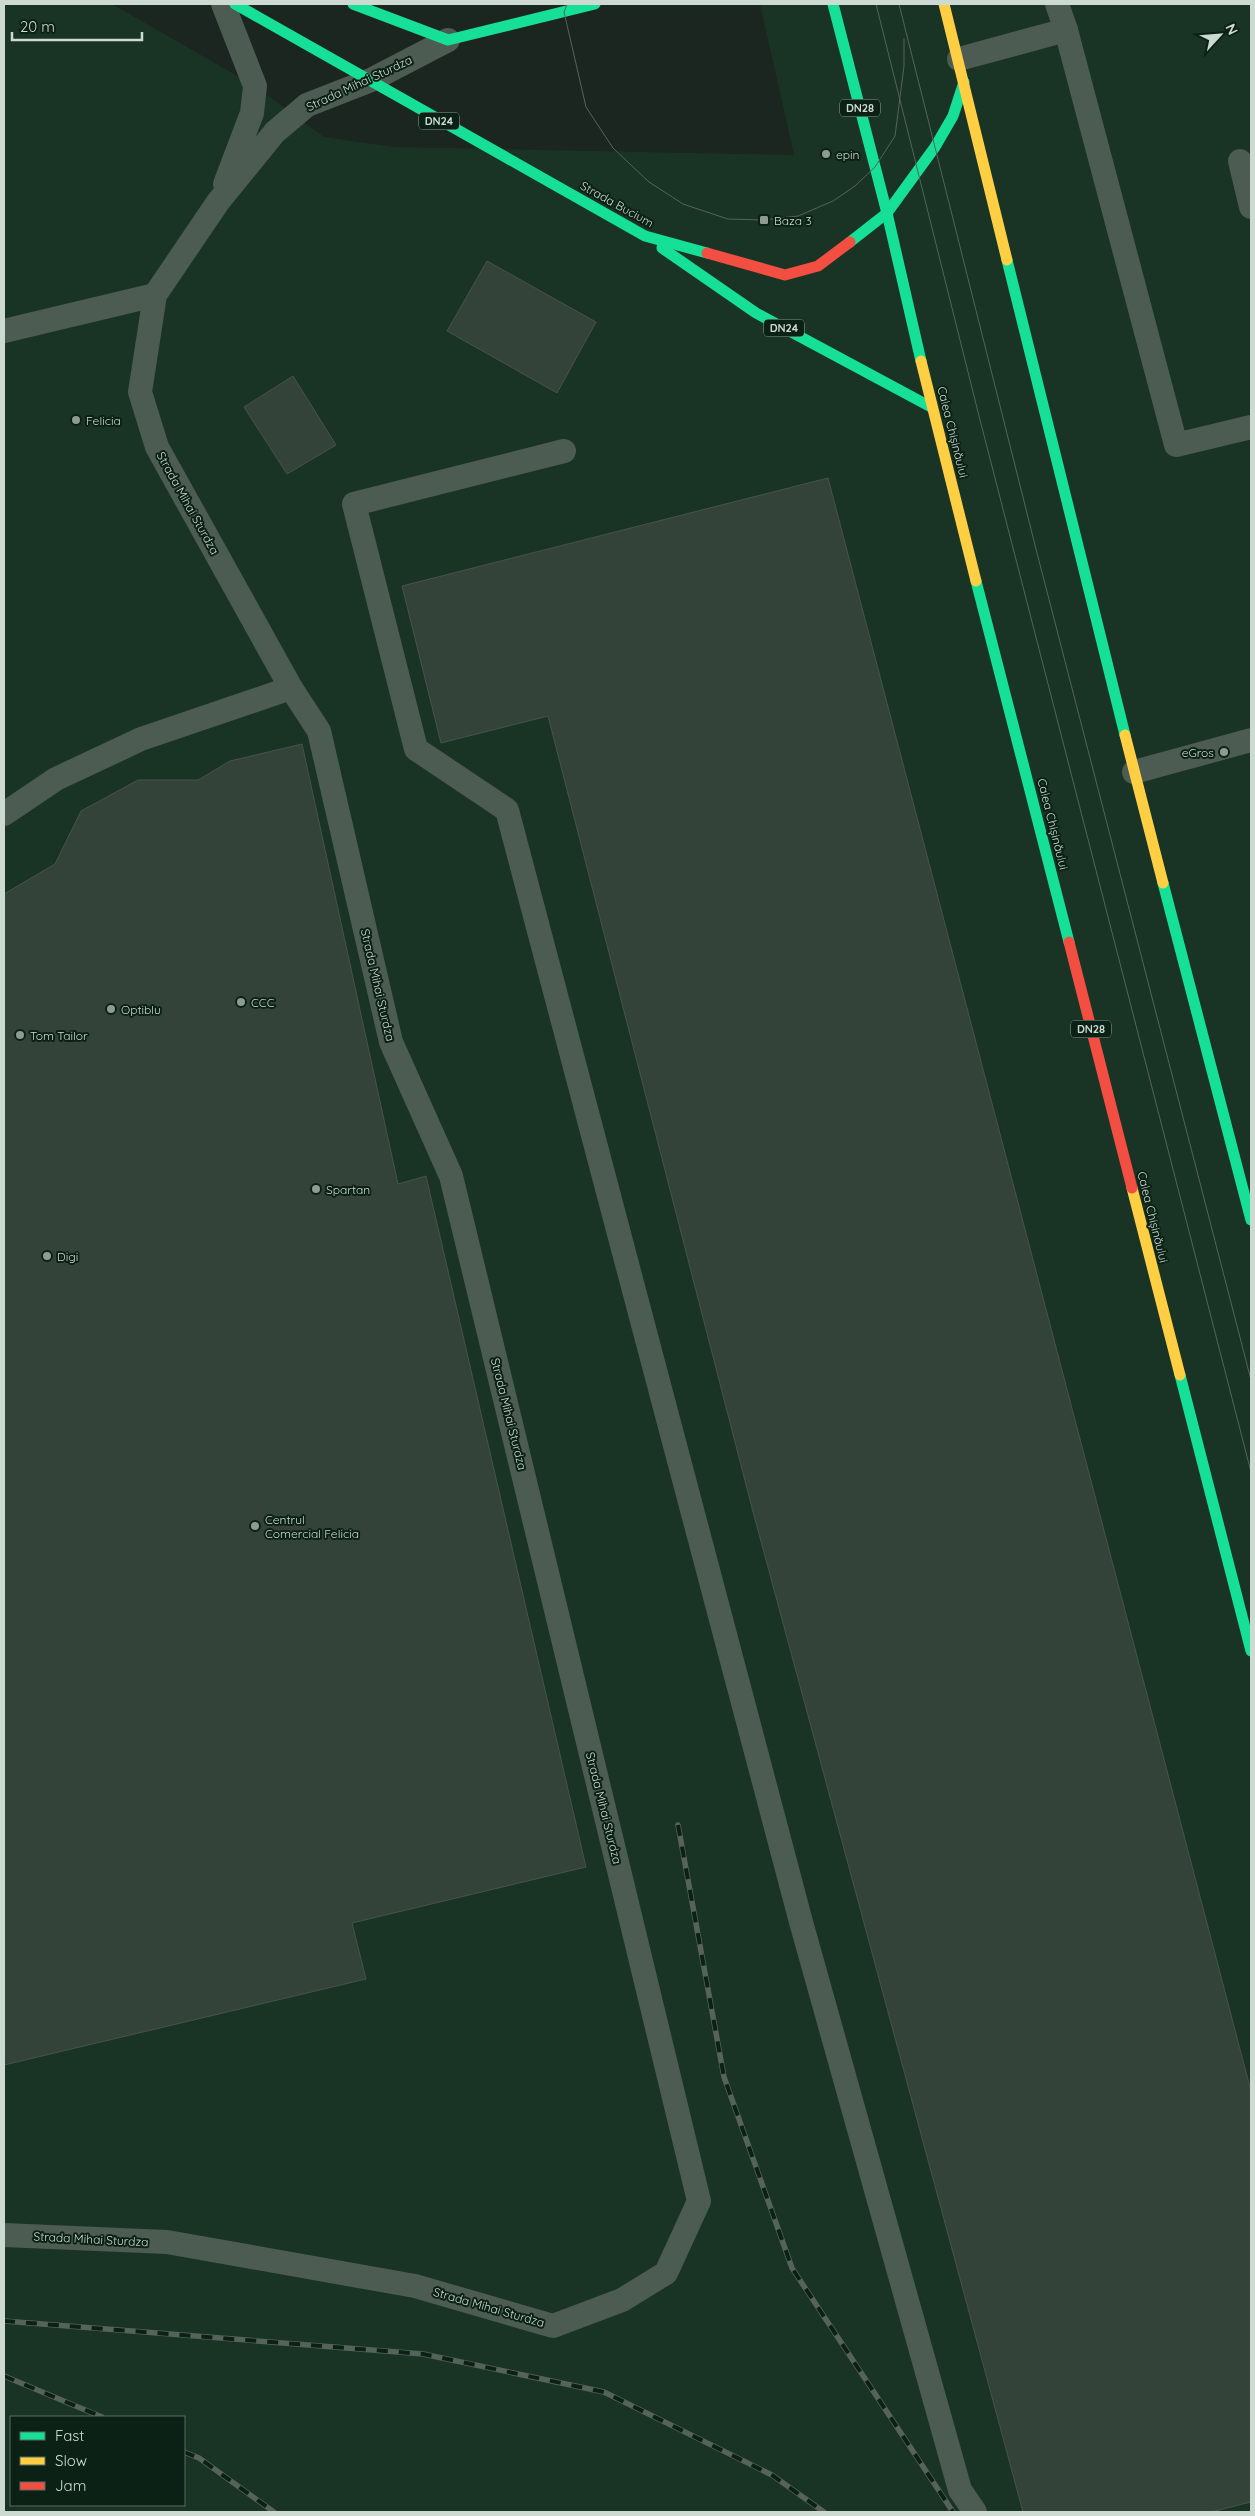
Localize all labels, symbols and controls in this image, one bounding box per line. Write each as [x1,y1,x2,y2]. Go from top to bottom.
scale bar [12,10,142,42]
north arrow [1195,10,1245,60]
text: 20 m [20,17,55,36]
text: N [1221,21,1242,38]
street label: Strada Mihai Sturdza [304,52,414,114]
road number: DN28 [840,100,880,116]
road number: DN24 [419,112,459,130]
place label: epin [836,147,860,162]
marker: epin [820,148,832,160]
street label: Strada Bucium [578,178,656,230]
place label: Baza 3 [774,213,812,228]
marker: Baza 3 [758,214,770,226]
road number: DN24 [764,319,804,336]
street label: Calea Chișinăului [934,385,972,479]
place label: Felicia [86,413,121,428]
marker: Felicia [70,414,82,426]
street label: Strada Mihai Sturdza [154,449,222,557]
place label: eGros [1182,745,1214,760]
marker: eGros [1218,746,1230,758]
street label: Calea Chișinăului [1034,777,1072,871]
street label: Strada Mihai Sturdza [358,927,398,1043]
place label: CCC [251,995,275,1010]
marker: CCC [235,996,247,1008]
place label: Optiblu [121,1002,161,1017]
marker: Optiblu [105,1003,117,1015]
road number: DN28 [1071,1021,1111,1038]
place label: Tom Tailor [30,1028,88,1043]
marker: Tom Tailor [14,1029,26,1041]
street label: Calea Chișinăului [1134,1170,1172,1264]
place label: Spartan [326,1182,370,1197]
marker: Spartan [310,1183,322,1195]
place label: Digi [57,1249,78,1264]
marker: Digi [41,1250,53,1262]
street label: Strada Mihai Sturdza [488,1356,530,1472]
place label: Centrul Comercial Felicia [265,1512,359,1541]
marker: Centrul Comercial Felicia [249,1520,261,1532]
street label: Strada Mihai Sturdza [583,1750,625,1866]
street label: Strada Mihai Sturdza [33,2228,149,2250]
street label: Strada Mihai Sturdza [432,2284,546,2330]
legend [10,2416,185,2506]
text: Fast [55,2426,84,2445]
text: Slow [55,2451,87,2470]
text: Jam [55,2476,86,2495]

